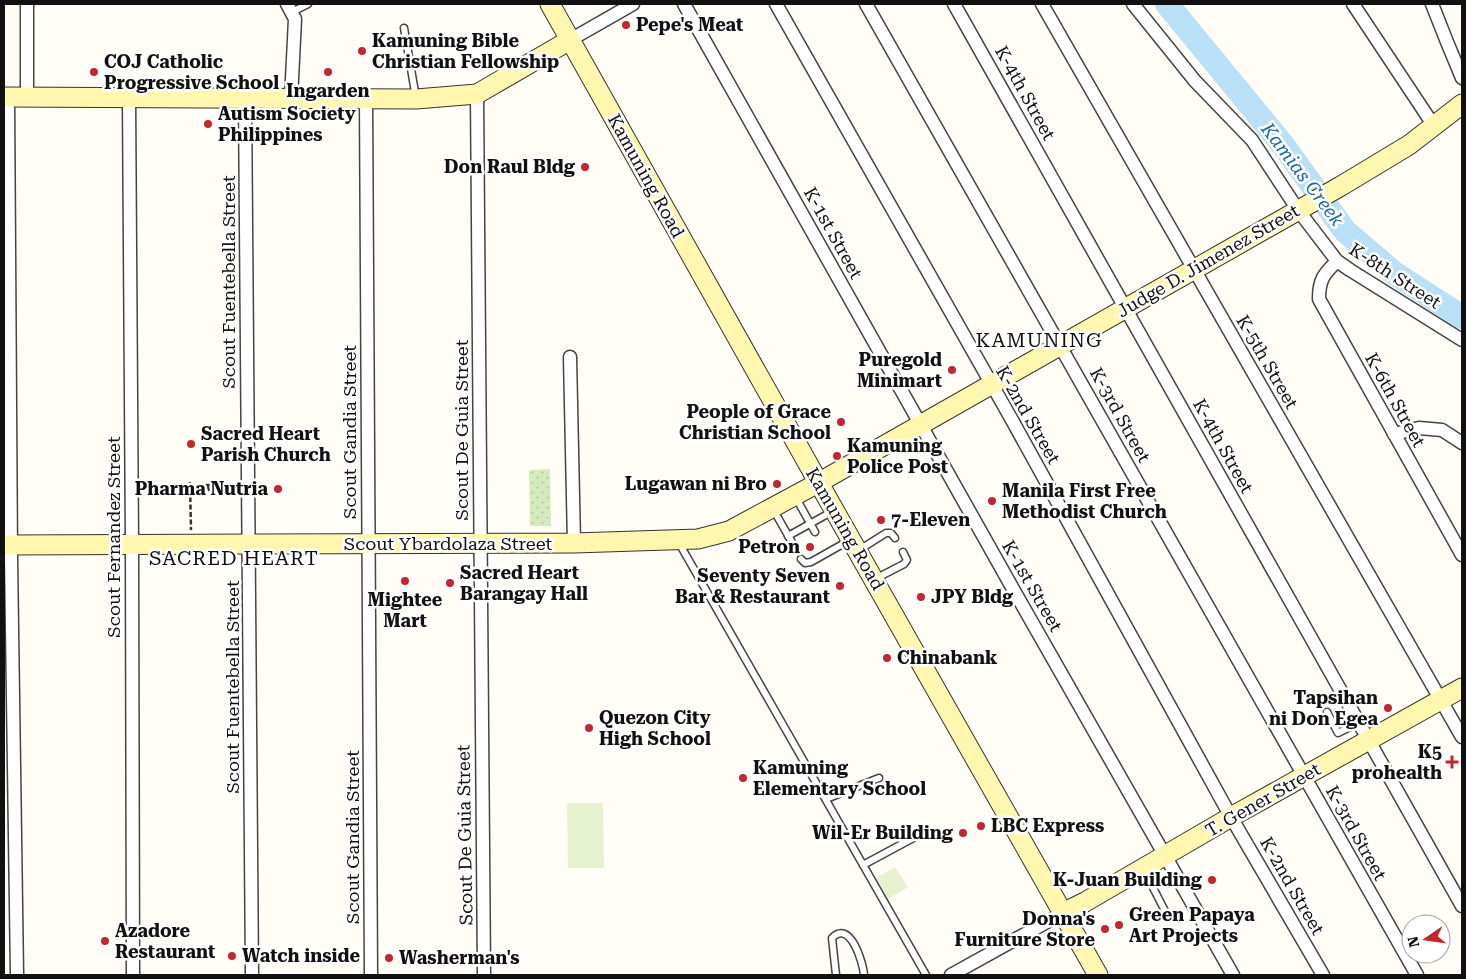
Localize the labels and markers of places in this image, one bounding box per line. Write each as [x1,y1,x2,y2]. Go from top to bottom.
place label: Pepe's Meat [636,14,743,35]
marker: Pepe's Meat [620,19,632,31]
place label: Kamuning Bible Christian Fellowship [372,30,559,72]
marker: Kamuning Bible Christian Fellowship [356,45,368,57]
place label: COJ Catholic Progressive School [104,51,279,93]
marker: COJ Catholic Progressive School [88,66,100,78]
marker: Ingarden [322,66,334,78]
place label: Ingarden [286,80,370,101]
place label: Autism Society Philippines [218,103,356,145]
marker: Autism Society Philippines [202,118,214,130]
place label: Don Raul Bldg [444,156,576,177]
marker: Don Raul Bldg [579,161,591,173]
place label: Puregold Minimart [857,349,942,391]
marker: Puregold Minimart [946,364,958,376]
place label: People of Grace Christian School [679,401,831,443]
marker: People of Grace Christian School [835,416,847,428]
place label: Sacred Heart Parish Church [201,423,331,465]
place label: Kamuning Police Post [847,435,948,477]
marker: Sacred Heart Parish Church [185,438,197,450]
marker: Kamuning Police Post [831,450,843,462]
place label: Lugawan ni Bro [625,473,767,494]
place label: Pharma Nutria [135,478,268,499]
marker: Lugawan ni Bro [771,478,783,490]
place label: Manila First Free Methodist Church [1002,480,1167,522]
marker: Pharma Nutria [272,483,284,495]
marker: Manila First Free Methodist Church [986,495,998,507]
place label: 7-Eleven [891,509,970,530]
marker: 7-Eleven [875,514,887,526]
place label: Petron [738,536,800,557]
marker: Petron [804,541,816,553]
place label: Sacred Heart Barangay Hall [460,562,588,604]
place label: Seventy Seven Bar & Restaurant [675,565,830,607]
marker: Mightee Mart [399,575,411,587]
marker: Sacred Heart Barangay Hall [444,577,456,589]
marker: Seventy Seven Bar & Restaurant [834,580,846,592]
place label: JPY Bldg [931,586,1014,607]
place label: Mightee Mart [368,589,443,631]
marker: JPY Bldg [915,591,927,603]
place label: Chinabank [897,647,998,668]
marker: Chinabank [881,652,893,664]
place label: Tapsihan ni Don Egea [1269,687,1378,729]
marker: Tapsihan ni Don Egea [1382,702,1394,714]
place label: Quezon City High School [599,707,711,749]
marker: Quezon City High School [583,722,595,734]
place label: K5 prohealth [1352,741,1442,783]
marker: K5 prohealth [1446,756,1458,768]
place label: Kamuning Elementary School [753,757,926,799]
marker: Kamuning Elementary School [737,772,749,784]
place label: LBC Express [991,815,1104,836]
marker: LBC Express [975,820,987,832]
place label: Wil-Er Building [812,822,954,843]
marker: Wil-Er Building [957,827,969,839]
place label: K-Juan Building [1053,869,1203,890]
marker: K-Juan Building [1206,874,1218,886]
place label: Green Papaya Art Projects [1129,904,1255,946]
place label: Donna's Furniture Store [955,908,1095,950]
marker: Green Papaya Art Projects [1113,919,1125,931]
place label: Azadore Restaurant [115,920,215,962]
marker: Donna's Furniture Store [1099,923,1111,935]
marker: Azadore Restaurant [99,935,111,947]
place label: Watch inside [242,945,360,966]
place label: Washerman's [399,947,520,968]
marker: Watch inside [226,950,238,962]
marker: Washerman's [383,952,395,964]

